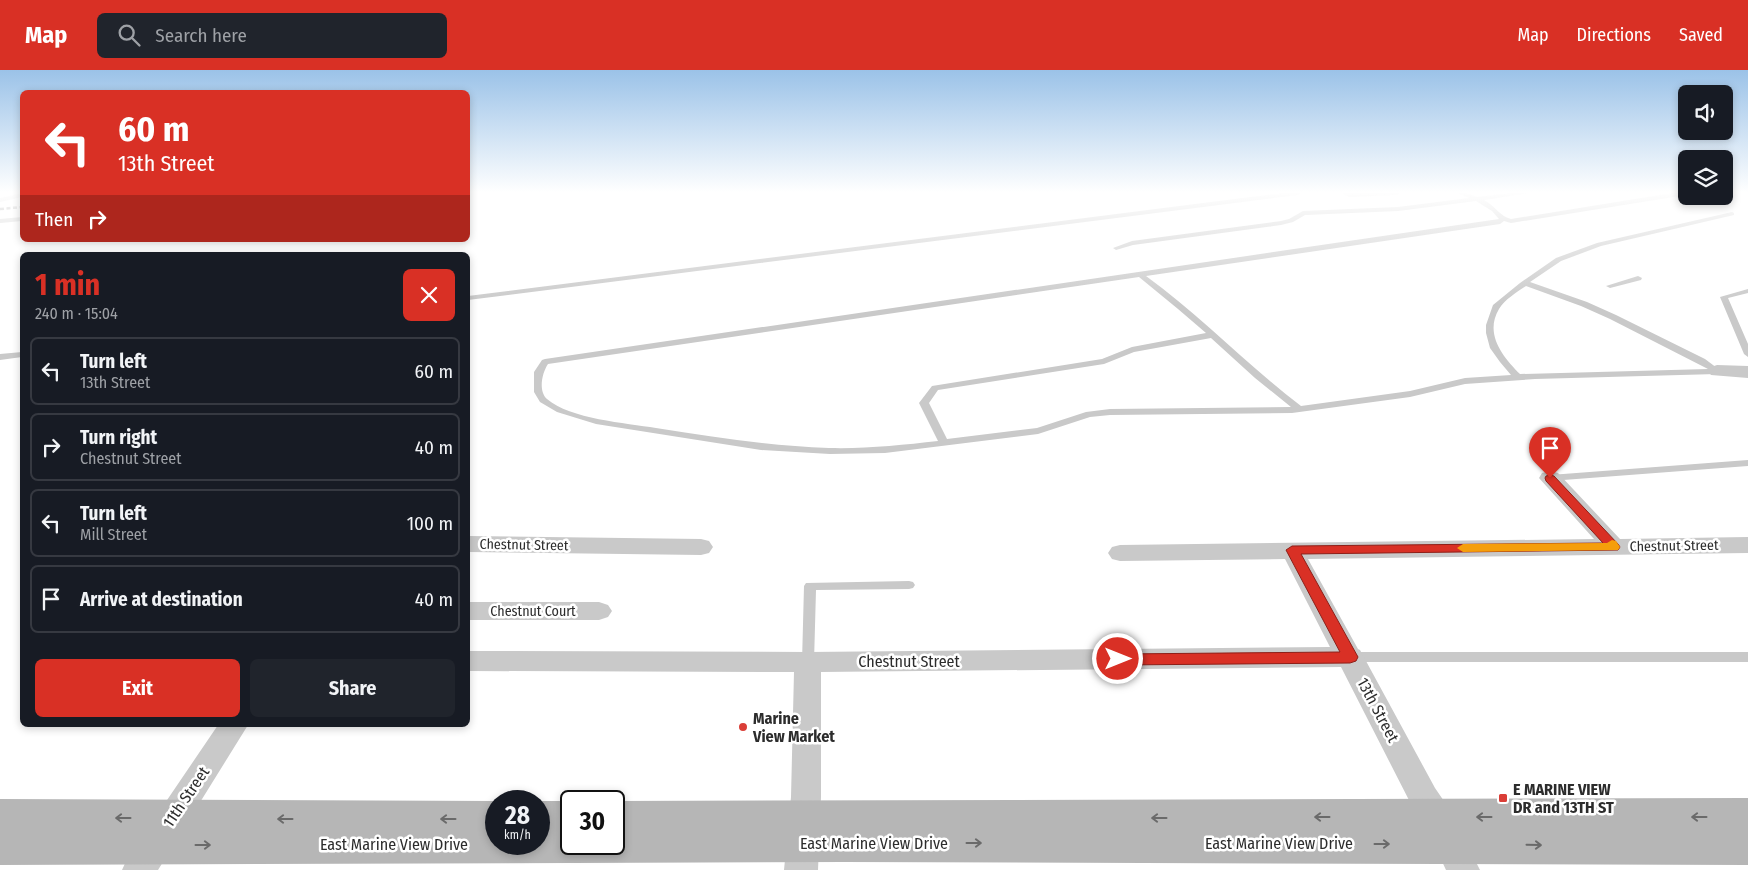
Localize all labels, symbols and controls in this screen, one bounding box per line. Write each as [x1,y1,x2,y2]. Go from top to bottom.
search box [97,13,447,58]
text: Map [25,21,67,49]
icon: search [115,21,143,49]
text: Search here [155,24,247,47]
text: Map [1517,24,1549,46]
text: Directions [1577,24,1651,46]
text: Saved [1679,24,1723,46]
map controls [1678,85,1733,205]
button: sound [1678,85,1733,140]
text: 60 m [118,108,189,150]
icon: left [35,110,100,175]
text: 13th Street [118,150,215,177]
button: layers [1678,150,1733,205]
icon: right [83,205,111,233]
text: Then [35,208,73,231]
text: 1 min [35,267,100,303]
button: close [403,269,455,321]
text: 240 m · 15:04 [35,304,118,323]
text: Turn left [80,350,147,373]
icon: left [37,357,65,385]
text: 60 m [415,360,453,383]
text: 13th Street [80,373,150,392]
text: Turn right [80,426,157,449]
pin [1529,427,1571,478]
icon: right [37,433,65,461]
icon: arrive [1536,434,1564,462]
text: 40 m [415,436,453,459]
text: Chestnut Street [80,449,182,468]
text: Turn left [80,502,147,525]
icon: left [37,509,65,537]
text: 100 m [407,512,453,535]
text: Mill Street [80,525,147,544]
street label: Chestnut Street [479,536,569,554]
street label: Chestnut Street [1629,537,1719,555]
icon: arrive [37,585,65,613]
text: Arrive at destination [80,588,243,611]
text: 40 m [415,588,453,611]
street label: Chestnut Court [490,603,576,620]
position arrow [1091,632,1143,684]
street label: Chestnut Street [858,652,961,671]
button: Exit [35,659,240,717]
button: Share [250,659,455,717]
street label: 13th Street [1353,675,1403,746]
place label: Marine View Market [752,709,835,746]
marker: Marine View Market [737,721,749,733]
street label: 11th Street [159,762,214,831]
place label: E MARINE VIEW DR and 13TH ST [1513,780,1614,817]
speed limit sign: 30 [560,790,625,855]
marker: E MARINE VIEW DR and 13TH ST [1497,792,1509,804]
text: 28 [505,801,530,831]
one-way arrow [1314,812,1330,822]
one-way arrow [1477,812,1493,822]
one-way arrow [1692,812,1708,822]
one-way arrow [115,813,131,823]
one-way arrow [1152,813,1168,823]
one-way arrow [277,814,294,824]
one-way arrow [440,814,456,824]
text: km/h [504,828,531,842]
street label: East Marine View Drive [800,834,948,853]
street label: East Marine View Drive [1205,834,1353,853]
street label: East Marine View Drive [320,835,468,854]
one-way arrow [965,838,981,848]
one-way arrow [1374,839,1390,849]
one-way arrow [195,840,211,850]
one-way arrow [1526,840,1542,850]

